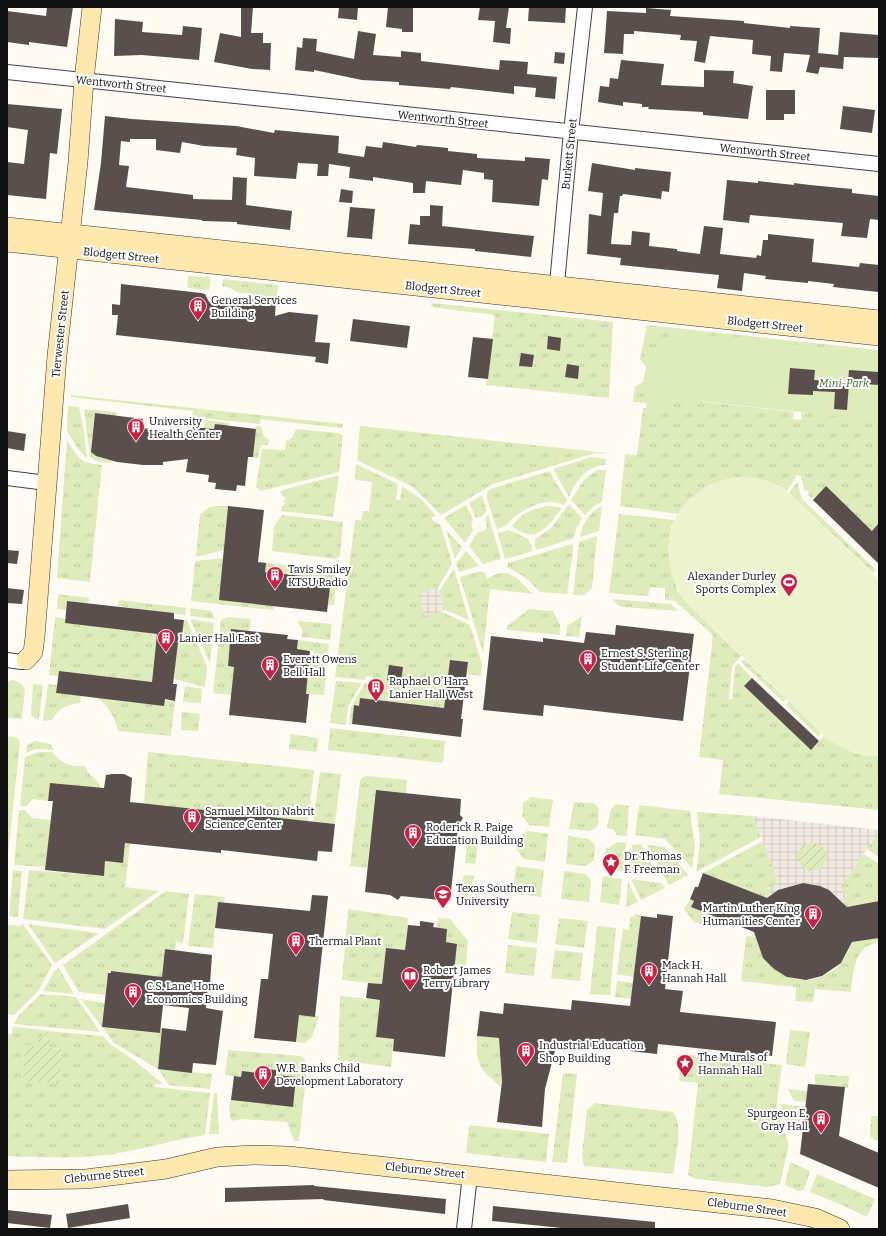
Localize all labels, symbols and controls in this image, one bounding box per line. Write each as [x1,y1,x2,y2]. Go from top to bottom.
street label: Wentworth Street [75,73,167,96]
street label: Wentworth Street [397,108,489,131]
street label: Burkett Street [559,118,580,190]
street label: Wentworth Street [719,141,811,164]
street label: Blodgett Street [82,245,160,266]
street label: Blodgett Street [404,279,482,300]
street label: Tierwester Street [49,289,72,379]
place label: General Services Building [211,294,297,320]
building icon: General Services Building [188,296,208,321]
street label: Blodgett Street [726,314,804,335]
park label: Mini-Park [819,377,870,390]
place label: University Health Center [149,415,220,441]
building icon: University Health Center [126,417,146,442]
place label: Tavis Smiley KTSU Radio [288,563,351,589]
building icon: Tavis Smiley KTSU Radio [265,565,285,590]
place label: Alexander Durley Sports Complex [687,570,776,596]
sports icon: Alexander Durley Sports Complex [779,572,799,597]
building icon: Lanier Hall East [156,628,176,653]
place label: Lanier Hall East [179,632,259,645]
place label: Ernest S. Sterling Student Life Center [601,647,700,673]
building icon: Ernest S. Sterling Student Life Center [578,649,598,674]
place label: Everett Owens Bell Hall [283,653,357,679]
building icon: Everett Owens Bell Hall [260,655,280,680]
place label: Raphael O'Hara Lanier Hall West [389,675,473,701]
building icon: Raphael O'Hara Lanier Hall West [366,677,386,702]
place label: Samuel Milton Nabrit Science Center [205,805,315,831]
building icon: Samuel Milton Nabrit Science Center [182,807,202,832]
place label: Roderick R. Paige Education Building [426,821,523,847]
building icon: Roderick R. Paige Education Building [403,823,423,848]
place label: Dr. Thomas F. Freeman [624,850,682,876]
place icon: Dr. Thomas F. Freeman [601,852,621,877]
place label: Texas Southern University [456,882,535,908]
school or university icon: Texas Southern University [433,884,453,909]
place label: Martin Luther King Humanities Center [702,902,800,928]
building icon: Martin Luther King Humanities Center [803,904,823,929]
building icon: Thermal Plant [286,931,306,956]
place label: Thermal Plant [309,935,381,948]
place label: Mack H. Hannah Hall [662,959,727,985]
building icon: Mack H. Hannah Hall [639,961,659,986]
place label: Robert James Terry Library [423,964,491,990]
library icon: Robert James Terry Library [400,966,420,991]
place label: C.S. Lane Home Economics Building [146,980,248,1006]
building icon: C.S. Lane Home Economics Building [123,982,143,1007]
place label: Industrial Education Shop Building [539,1039,644,1065]
building icon: Industrial Education Shop Building [516,1041,536,1066]
place label: The Murals of Hannah Hall [698,1051,768,1077]
place icon: The Murals of Hannah Hall [675,1053,695,1078]
place label: W.R. Banks Child Development Laboratory [276,1062,403,1088]
building icon: W.R. Banks Child Development Laboratory [253,1064,273,1089]
place label: Spurgeon E. Gray Hall [747,1107,808,1133]
building icon: Spurgeon E. Gray Hall [811,1109,831,1134]
street label: Cleburne Street [384,1160,465,1181]
street label: Cleburne Street [64,1165,145,1186]
street label: Cleburne Street [706,1195,788,1220]

